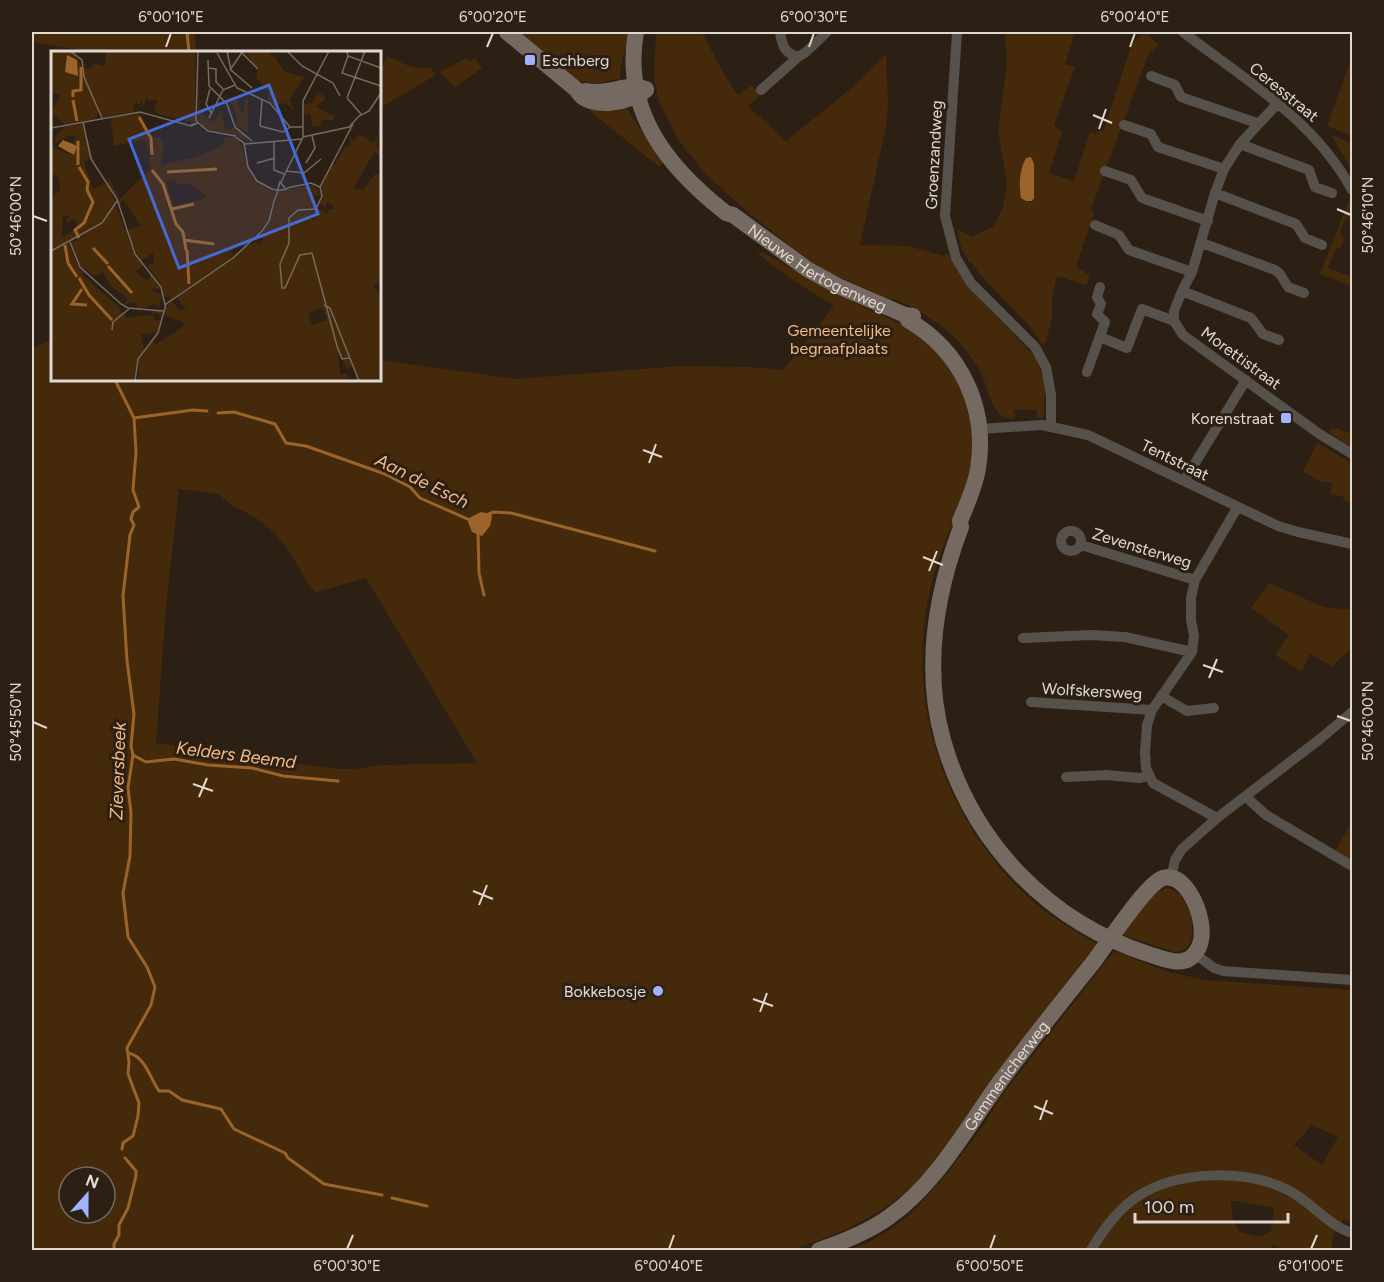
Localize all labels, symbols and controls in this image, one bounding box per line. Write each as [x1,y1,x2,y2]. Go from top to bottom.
text: 6°00'10"E [138,8,204,26]
text: 6°00'20"E [459,8,527,26]
text: 6°00'30"E [780,8,848,26]
text: 6°00'40"E [1101,8,1169,26]
inset map [51,51,381,381]
place label: Eschberg [542,51,609,70]
marker: Eschberg [523,53,537,67]
street label: Ceresstraat [1246,58,1322,126]
street label: Groenzandweg [922,100,946,210]
text: 50°46'00"N [7,176,25,256]
text: 50°46'10"N [1359,177,1377,253]
street label: Nieuwe Hertogenweg [744,220,889,315]
park label: Gemeentelijke begraafplaats [787,321,891,358]
street label: Morettistraat [1197,323,1285,393]
place label: Korenstraat [1191,409,1274,428]
marker: Korenstraat [1279,411,1293,425]
street label: Tentstraat [1138,435,1212,485]
water label: Aan de Esch [371,449,472,513]
street label: Zevensterweg [1090,524,1194,572]
street label: Wolfskersweg [1041,679,1143,703]
text: 50°46'00"N [1359,681,1377,761]
text: 50°45'50"N [7,682,25,762]
water label: Zieversbeek [105,720,131,820]
water label: Kelders Beemd [175,737,298,773]
place label: Bokkebosje [564,982,646,1001]
marker: Bokkebosje [651,984,665,998]
street label: Gemmenicherweg [960,1017,1053,1134]
north arrow [57,1165,117,1225]
text: N [83,1170,101,1193]
scale bar [1135,1186,1288,1224]
text: 100 m [1144,1196,1194,1218]
text: 6°00'30"E [313,1257,381,1275]
text: 6°00'40"E [635,1257,703,1275]
text: 6°00'50"E [956,1257,1024,1275]
text: 6°01'00"E [1278,1257,1344,1275]

